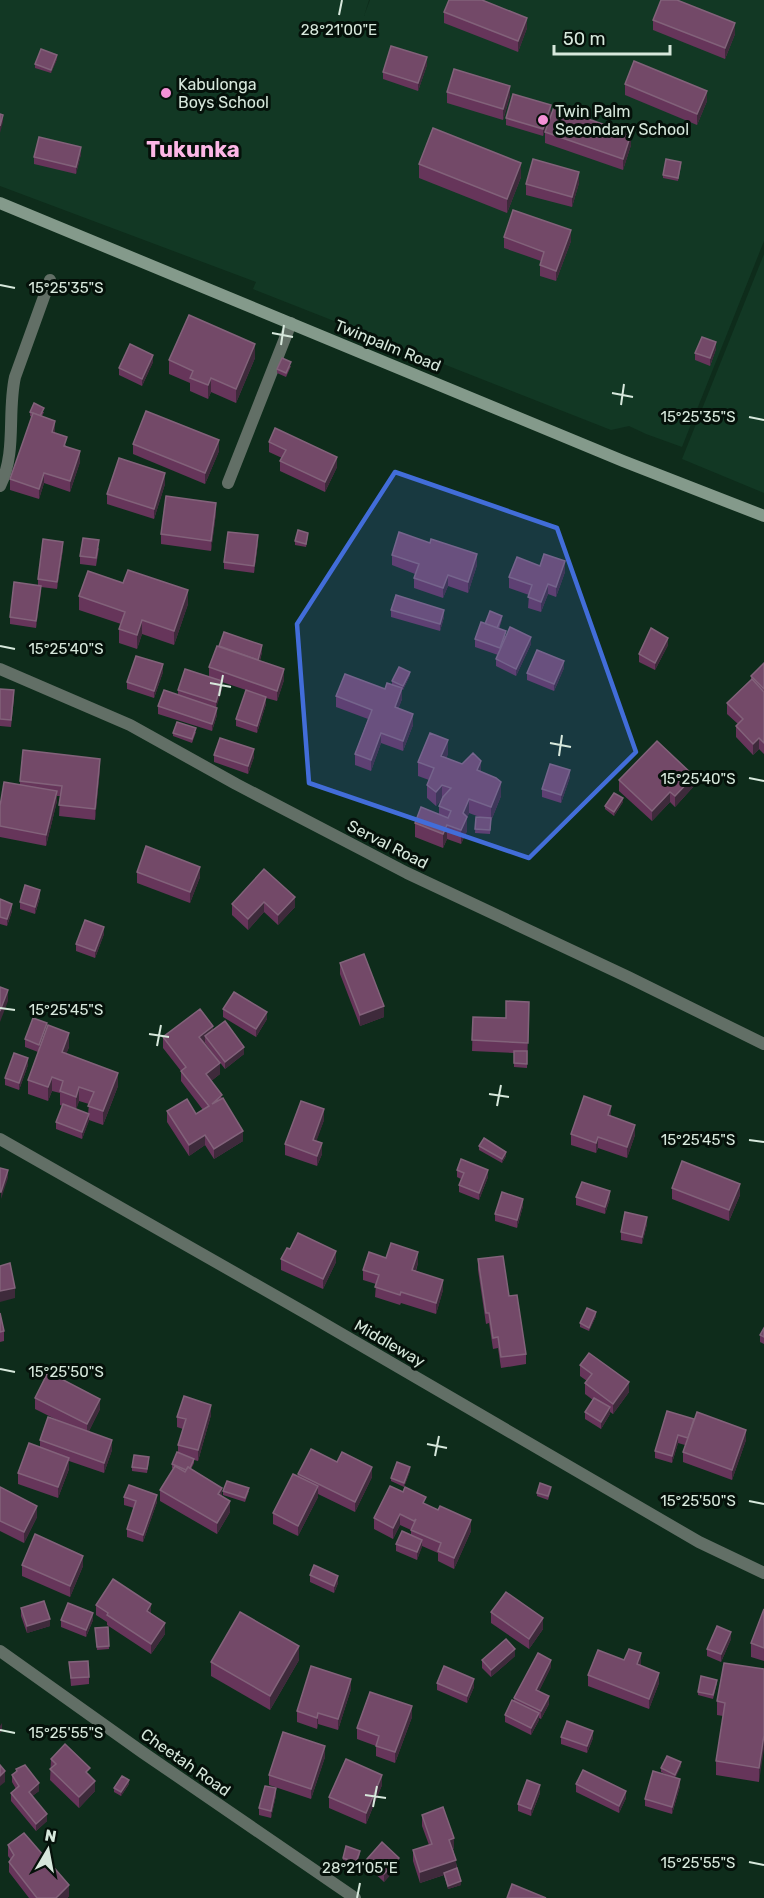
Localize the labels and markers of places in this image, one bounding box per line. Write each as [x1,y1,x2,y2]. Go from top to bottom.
place label: Kabulonga Boys School [178,75,269,112]
marker: Kabulonga Boys School [159,86,173,100]
place label: Twin Palm Secondary School [555,102,689,139]
marker: Twin Palm Secondary School [536,113,550,127]

